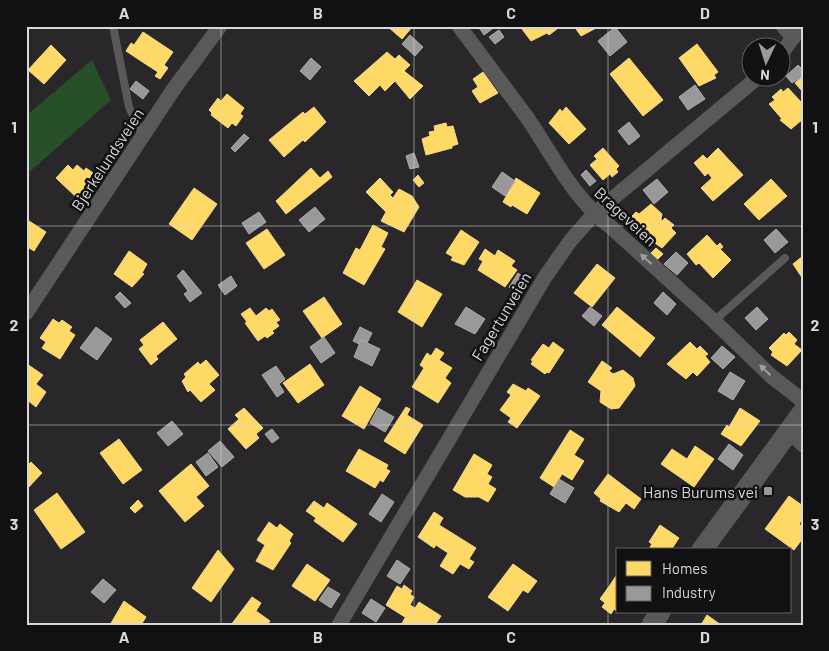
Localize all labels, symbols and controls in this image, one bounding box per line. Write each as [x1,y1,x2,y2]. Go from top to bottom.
text: A [119,3,130,22]
text: B [313,3,323,22]
text: C [506,3,516,22]
text: D [700,3,710,22]
north arrow [742,38,792,88]
text: N [760,67,770,84]
street label: Bjerkelundsveien [67,104,147,214]
text: 1 [11,117,17,136]
text: 1 [812,117,818,136]
street label: Brageveien [591,182,661,250]
one-way arrow [641,253,653,265]
street label: Fagertunveien [467,268,535,364]
text: 2 [10,315,19,334]
text: 2 [811,315,820,334]
one-way arrow [759,364,771,376]
place label: Hans Burums vei [643,482,758,501]
marker: Hans Burums vei [762,485,774,497]
text: 3 [10,514,18,533]
text: 3 [811,514,819,533]
legend [616,548,792,614]
text: Homes [662,559,707,577]
text: Industry [662,583,716,601]
text: A [119,627,130,646]
text: B [313,627,323,646]
text: C [506,627,516,646]
text: D [700,627,710,646]

